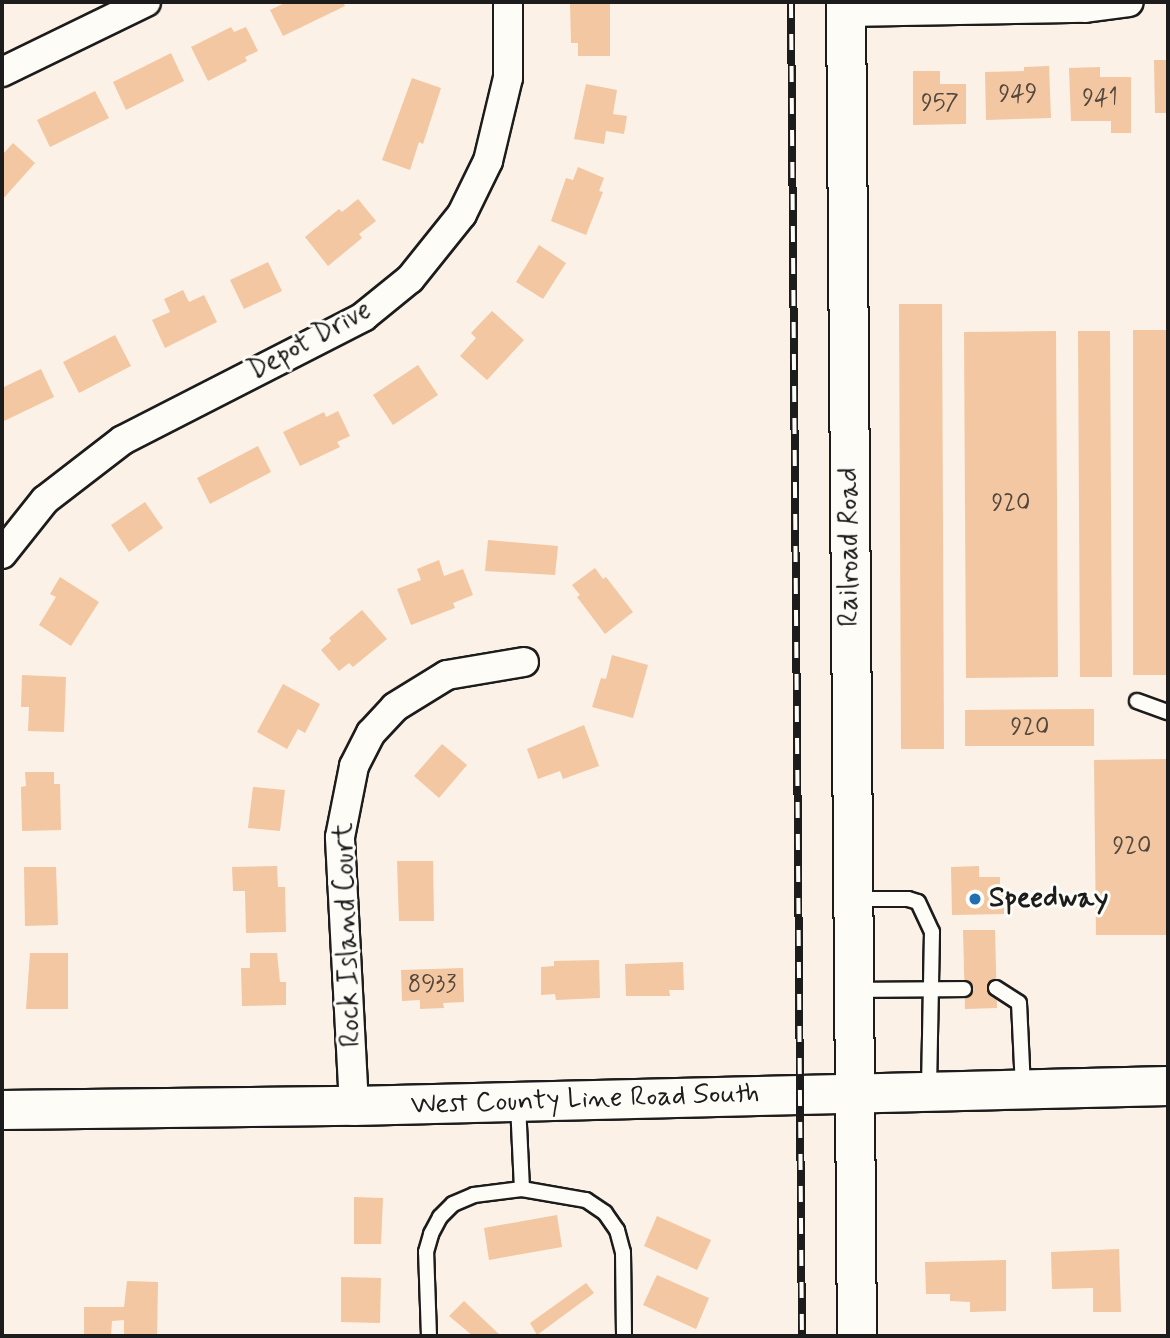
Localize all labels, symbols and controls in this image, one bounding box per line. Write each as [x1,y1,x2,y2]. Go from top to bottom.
house number: 949 [999,81,1037,109]
house number: 941 [1082,85,1118,113]
house number: 957 [921,90,959,118]
street label: Depot Drive [243,293,377,389]
street label: Railroad Road [833,468,867,626]
house number: 920 [992,490,1030,518]
house number: 920 [1011,714,1049,742]
street label: Rock Island Court [327,825,369,1045]
house number: 920 [1113,833,1151,861]
place label: Speedway [989,882,1108,916]
marker: Speedway [967,891,983,907]
house number: 8933 [408,971,456,999]
street label: West County Line Road South [414,1077,756,1123]

